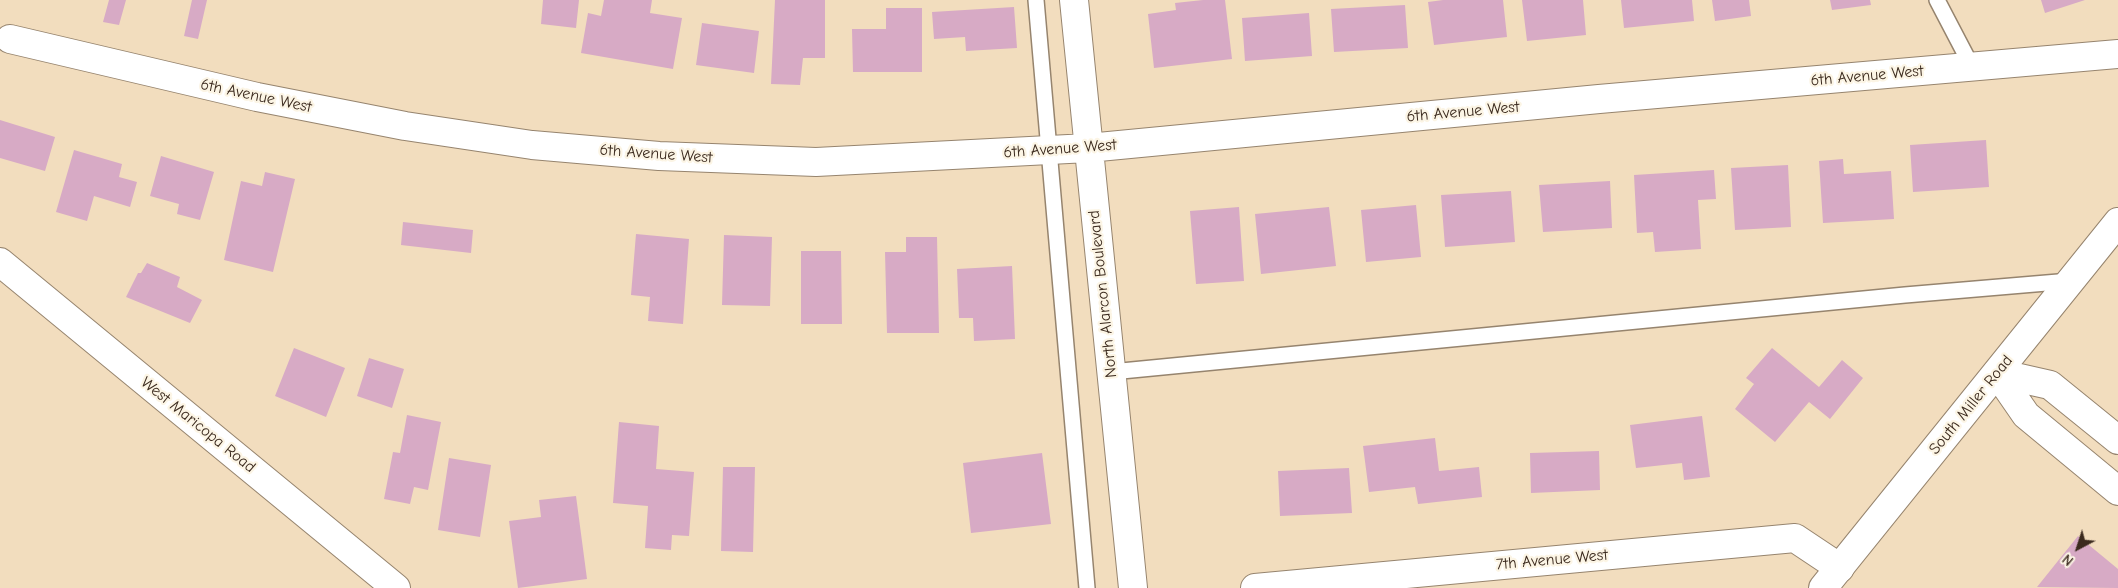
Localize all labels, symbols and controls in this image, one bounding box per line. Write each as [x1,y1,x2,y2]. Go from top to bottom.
street label: 6th Avenue West [1810,62,1924,90]
street label: 6th Avenue West [199,75,313,117]
street label: 6th Avenue West [1406,98,1520,126]
street label: 6th Avenue West [1003,135,1117,163]
street label: 6th Avenue West [599,140,713,168]
street label: North Alarcon Boulevard [1085,209,1121,379]
street label: South Miller Road [1925,351,2017,459]
street label: West Maricopa Road [137,373,259,477]
north arrow [2053,523,2103,573]
street label: 7th Avenue West [1495,546,1609,574]
text: N [2059,550,2077,569]

